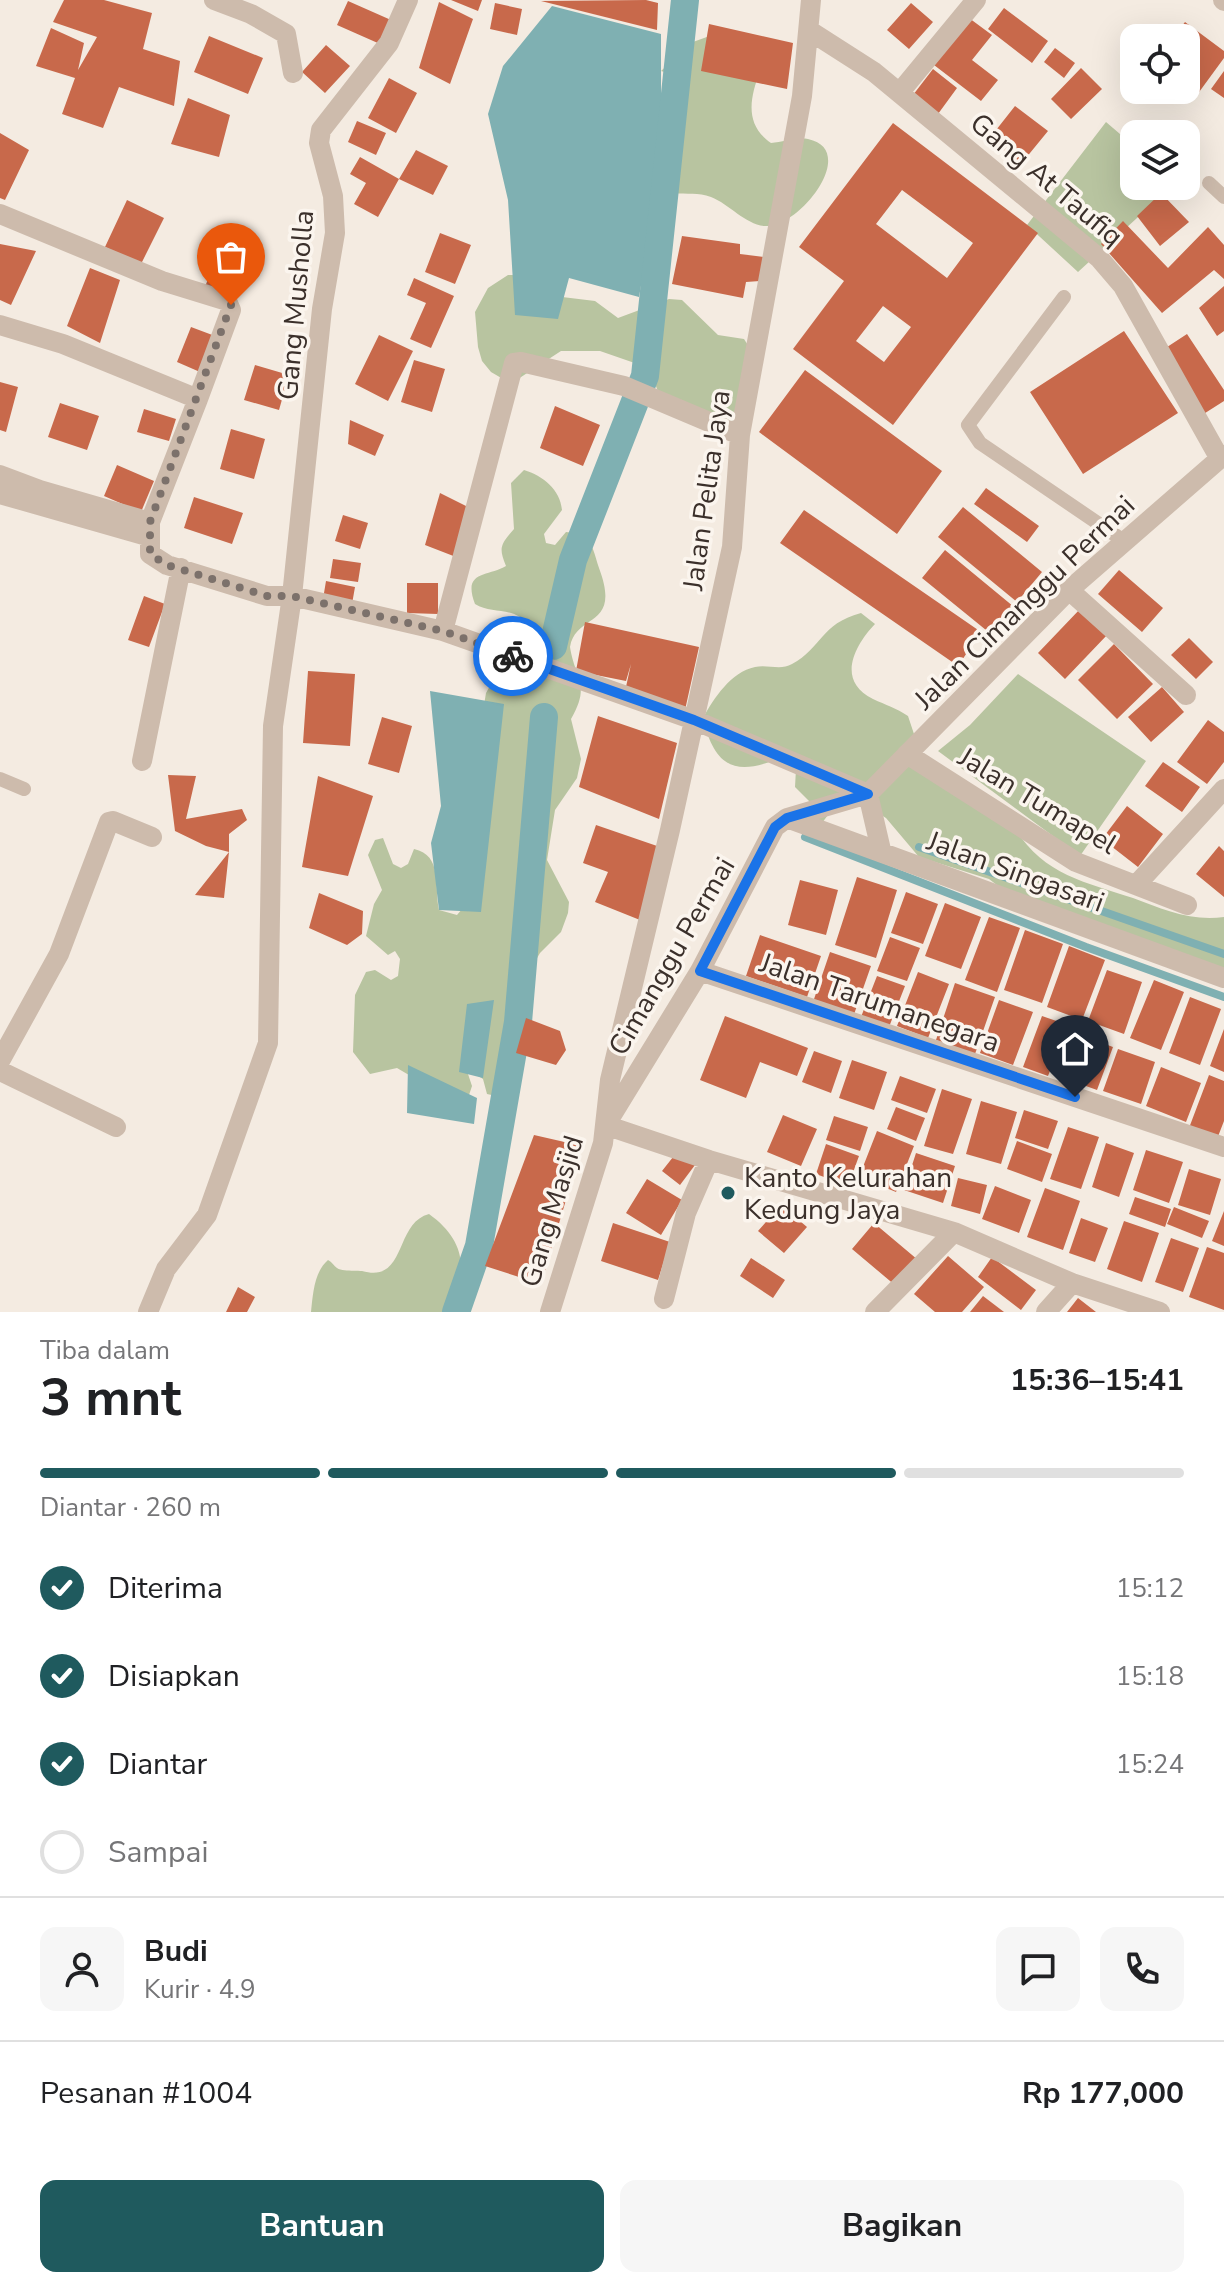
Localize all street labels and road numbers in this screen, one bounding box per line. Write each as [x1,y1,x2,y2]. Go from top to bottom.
street label: Gang At Taufiq [962,104,1131,255]
street label: Gang Musholla [269,208,323,402]
street label: Jalan Pelita Jaya [674,388,740,594]
street label: Jalan Cimanggu Permai [905,487,1143,719]
street label: Jalan Tumapel [950,738,1125,864]
street label: Jalan Singasari [921,822,1109,922]
street label: Cimanggu Permai [600,850,744,1063]
street label: Jalan Tarumanegara [754,944,1005,1062]
street label: Gang Masjid [511,1131,593,1292]

